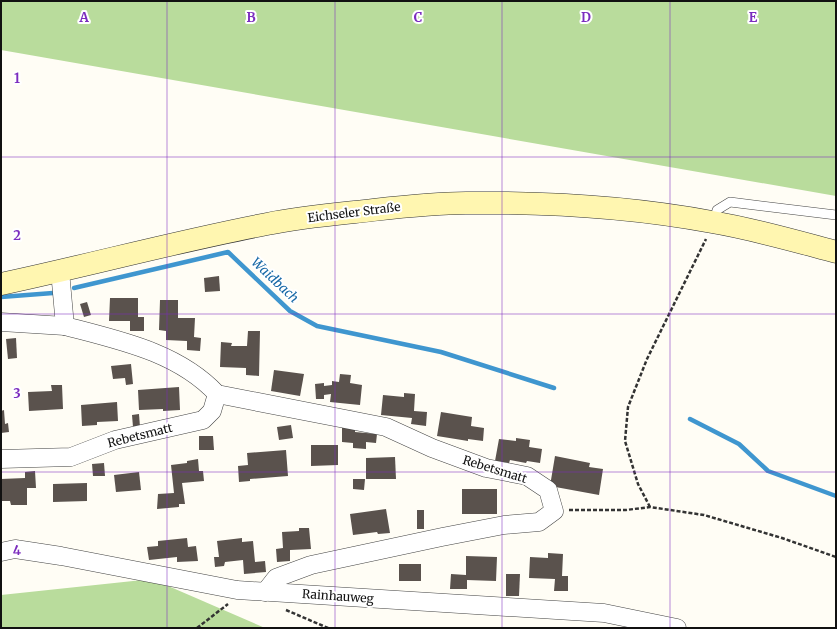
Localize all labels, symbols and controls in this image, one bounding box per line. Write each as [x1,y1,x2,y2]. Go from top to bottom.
text: A [78,9,89,26]
text: B [246,9,256,26]
text: C [414,9,423,26]
text: D [581,9,591,26]
text: E [749,9,758,26]
text: 1 [14,70,20,87]
street label: Eichseler Straße [307,199,401,225]
text: 2 [13,227,21,244]
water label: Waidbach [248,254,302,306]
text: 3 [13,385,21,402]
street label: Rebetsmatt [106,420,174,450]
street label: Rebetsmatt [461,452,529,486]
text: 4 [13,542,22,559]
street label: Rainhauweg [302,586,375,606]

